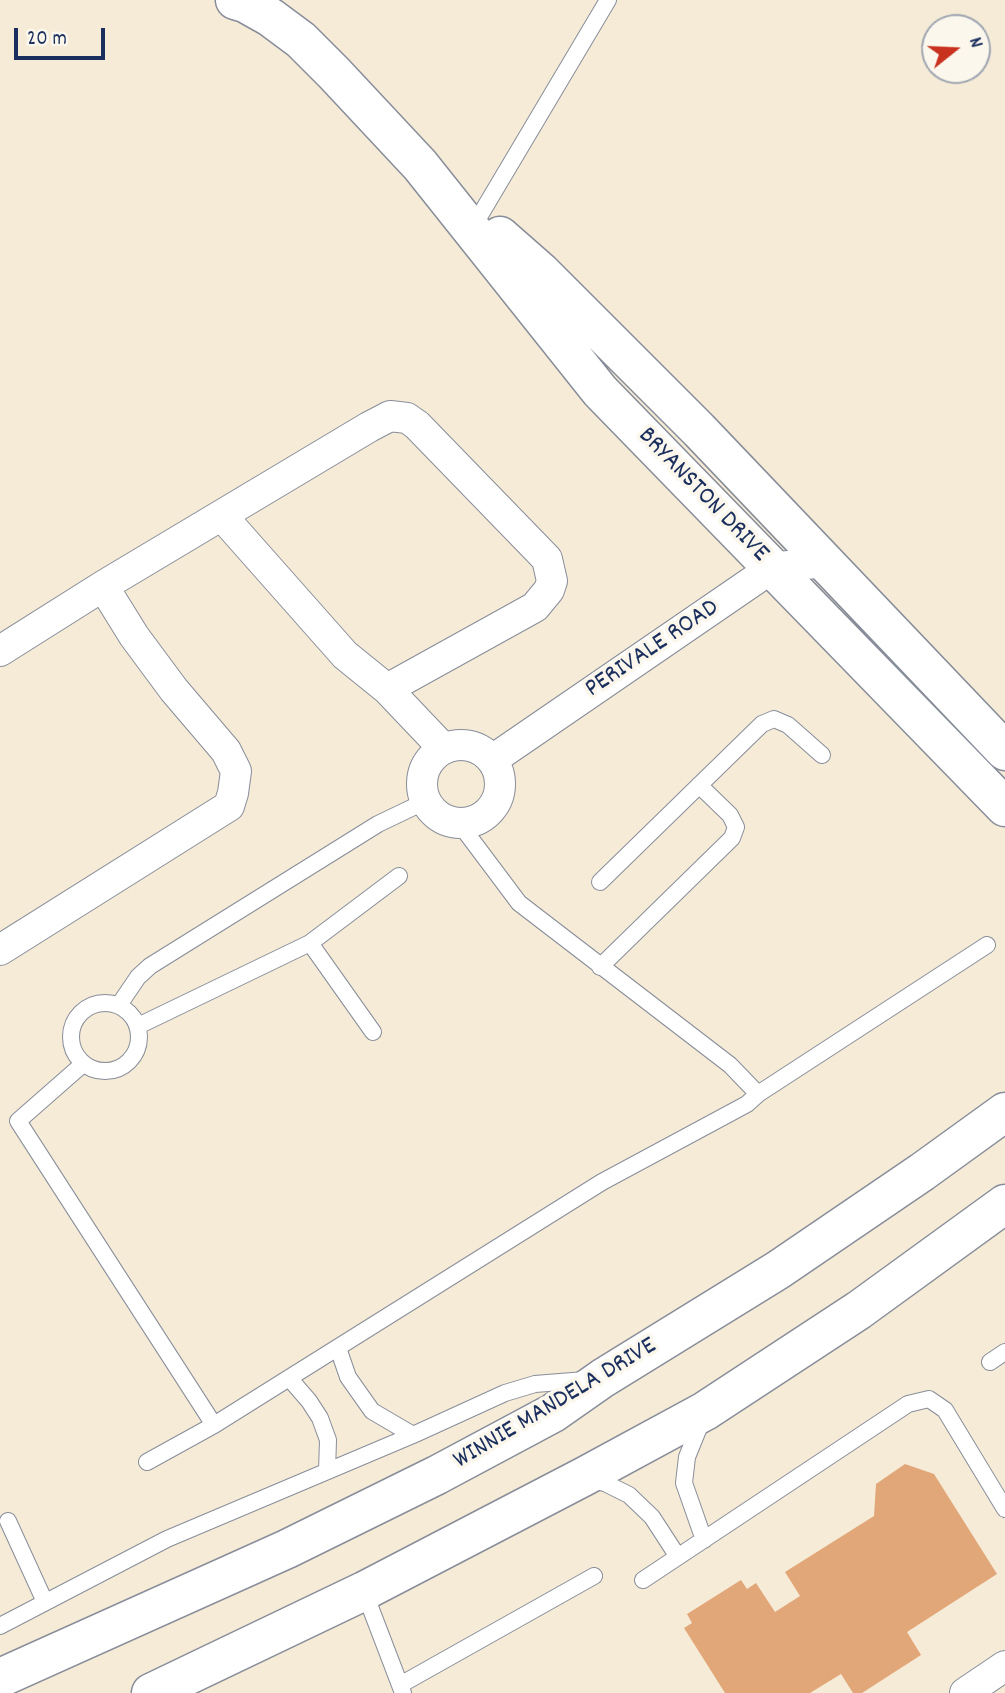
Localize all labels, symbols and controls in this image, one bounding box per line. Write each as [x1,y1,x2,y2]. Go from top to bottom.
scale bar [18,14,108,58]
north arrow [921,14,991,84]
text: 20 m [27,25,67,55]
text: N [960,34,989,52]
street label: BRYANSTON DRIVE [630,422,774,570]
street label: PERIVALE ROAD [580,594,726,706]
street label: WINNIE MANDELA DRIVE [449,1332,663,1478]

